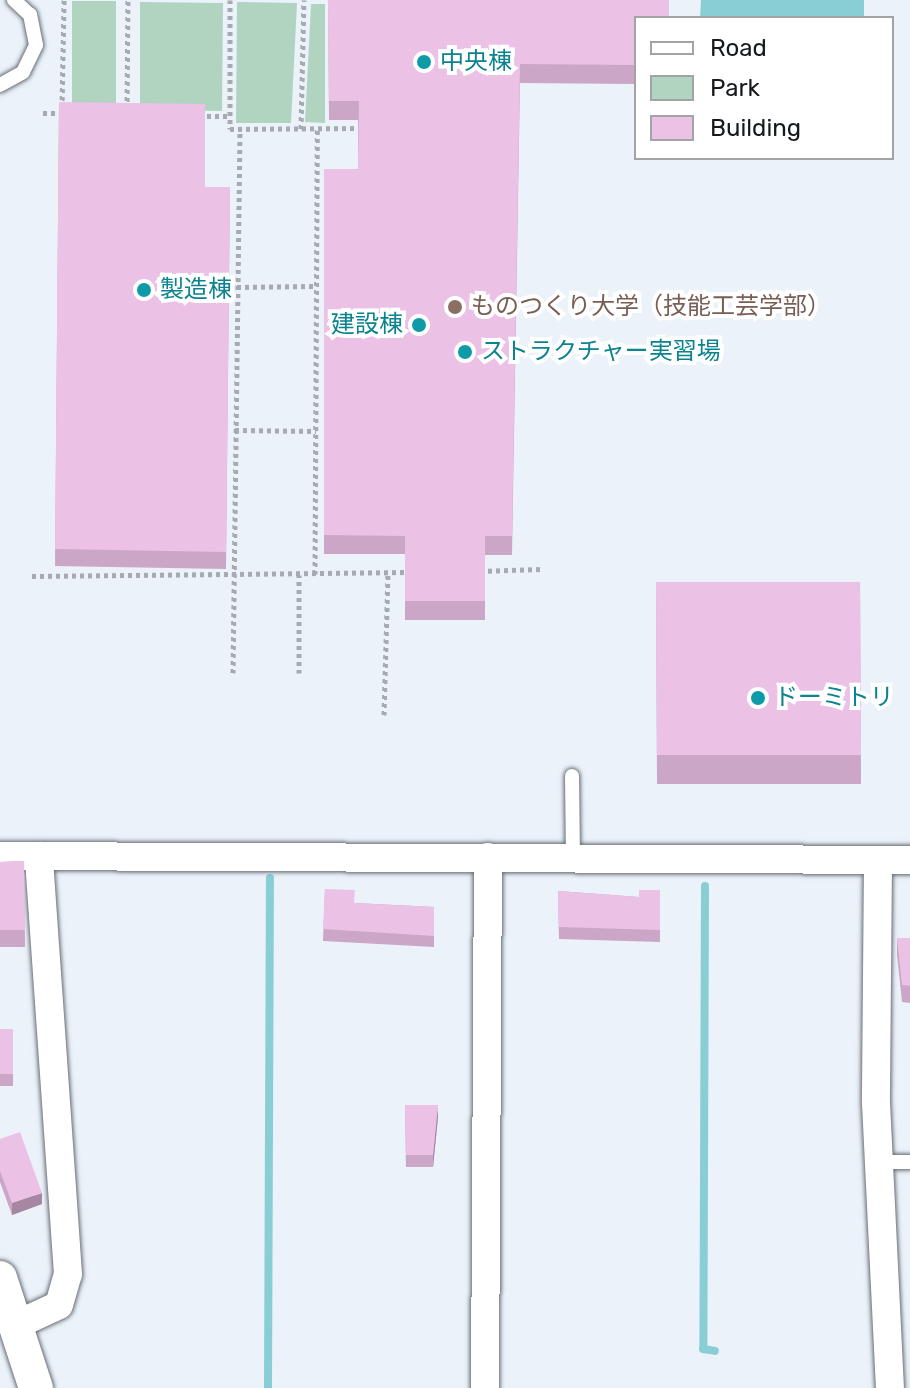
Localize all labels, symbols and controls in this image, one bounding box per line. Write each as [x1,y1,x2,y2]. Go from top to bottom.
legend [634,16,894,160]
text: Road [710,34,767,62]
place label: 中央棟 [440,48,512,76]
marker: 中央棟 [415,53,433,71]
text: Park [710,74,760,102]
text: Building [710,114,801,142]
place label: 製造棟 [160,276,232,304]
marker: 製造棟 [135,281,153,299]
place label: ものつくり大学（技能工芸学部） [471,293,831,321]
marker: ものつくり大学（技能工芸学部） [446,298,464,316]
place label: 建設棟 [331,311,403,339]
marker: 建設棟 [410,316,428,334]
place label: ストラクチャー実習場 [481,338,721,366]
marker: ストラクチャー実習場 [456,343,474,361]
place label: ドーミトリ [774,684,894,712]
marker: ドーミトリ [749,689,767,707]

